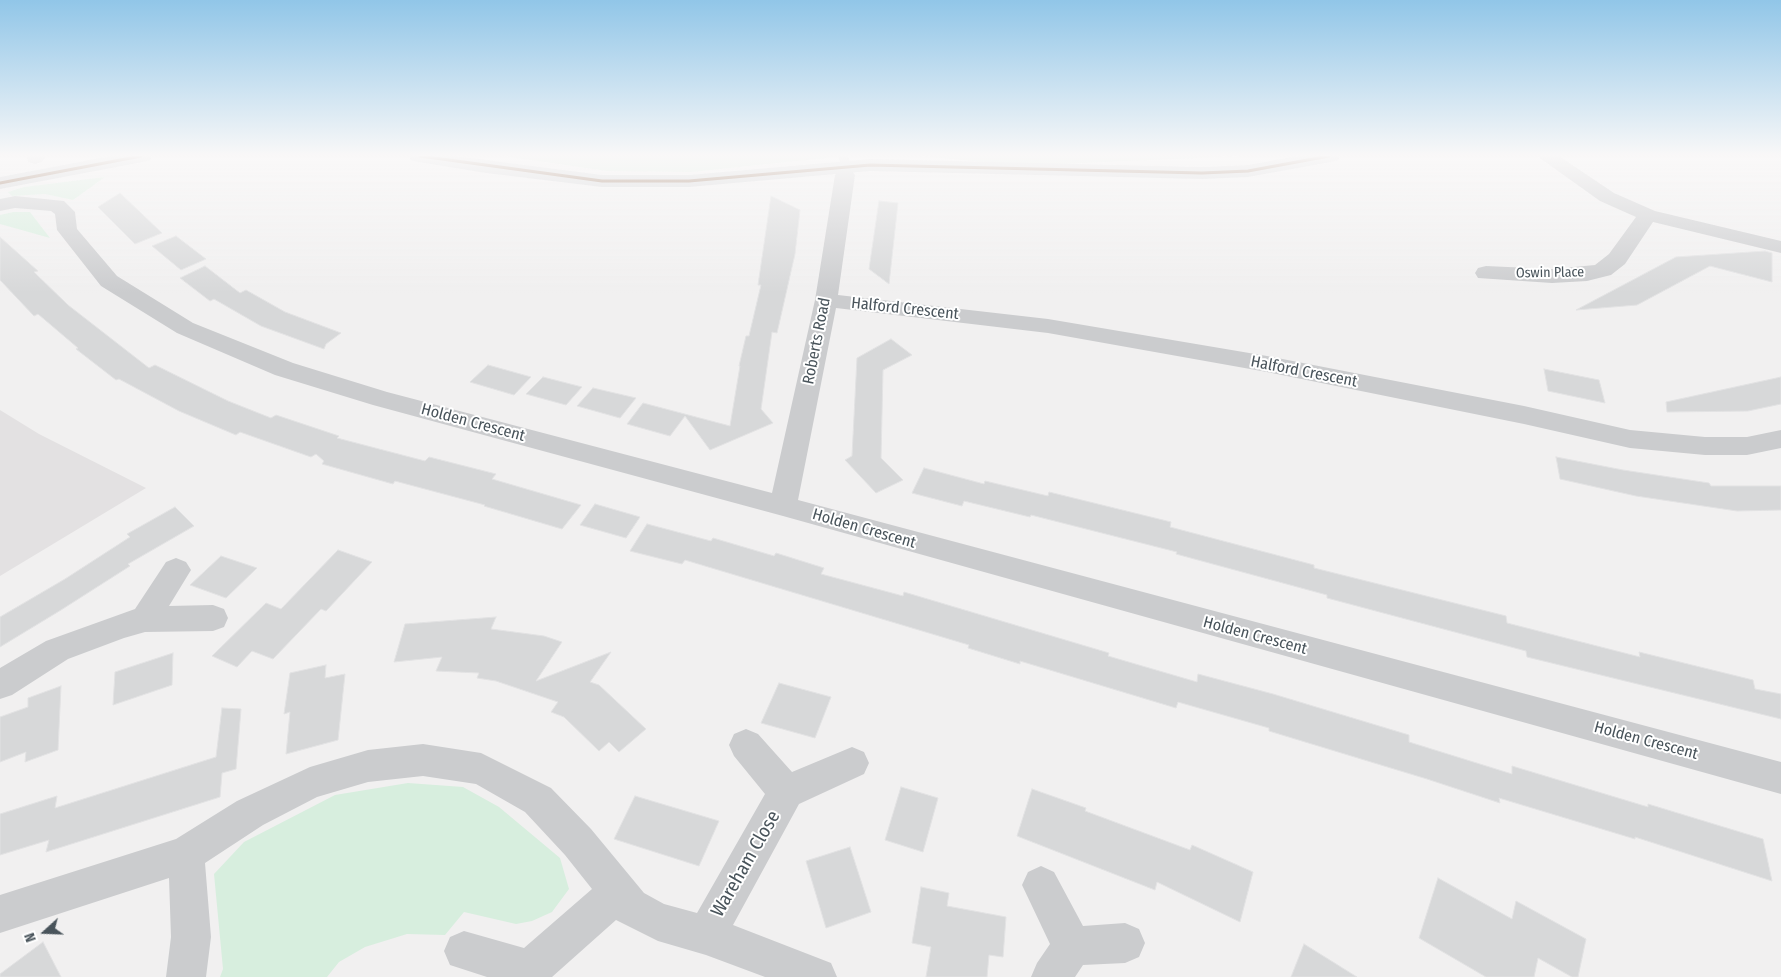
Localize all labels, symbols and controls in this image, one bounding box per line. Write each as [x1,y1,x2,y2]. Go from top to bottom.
street label: Oswin Place [1516,264,1584,282]
street label: Halford Crescent [850,294,960,324]
street label: Roberts Road [799,296,835,386]
street label: Halford Crescent [1249,352,1359,392]
street label: Holden Crescent [419,400,527,446]
street label: Holden Crescent [810,505,918,553]
street label: Holden Crescent [1201,613,1309,659]
street label: Holden Crescent [1592,718,1700,764]
street label: Wareham Close [706,807,786,921]
north arrow [20,907,70,957]
text: N [21,930,40,944]

